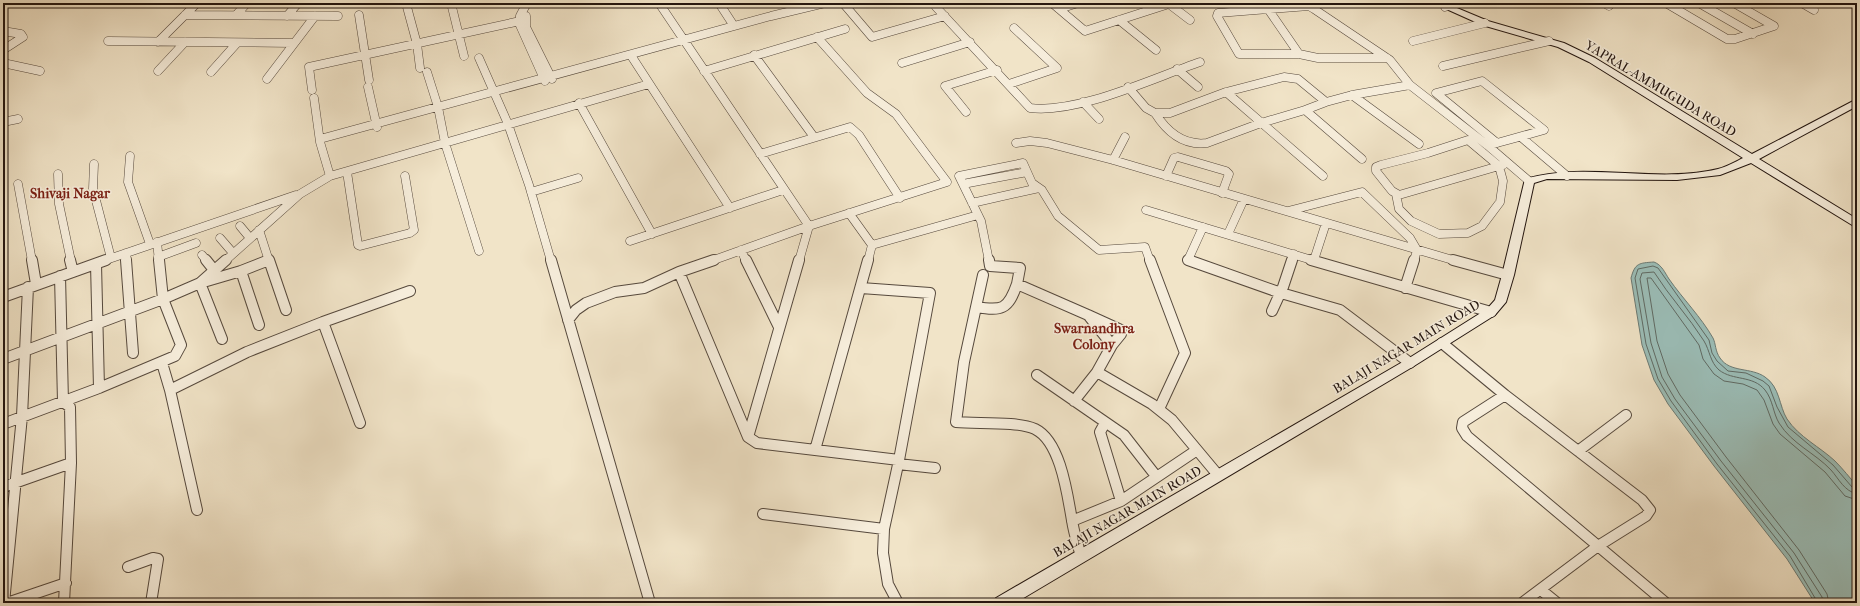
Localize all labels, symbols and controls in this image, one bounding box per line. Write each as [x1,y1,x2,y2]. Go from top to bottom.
street label: YAPRAL-AMMUGUDA ROAD [1582,37,1739,140]
district label: Shivaji Nagar [30,185,111,202]
street label: BALAJI NAGAR MAIN ROAD [1330,296,1483,396]
district label: Swarnandhra Colony [1054,320,1135,353]
street label: BALAJI NAGAR MAIN ROAD [1050,463,1204,560]

